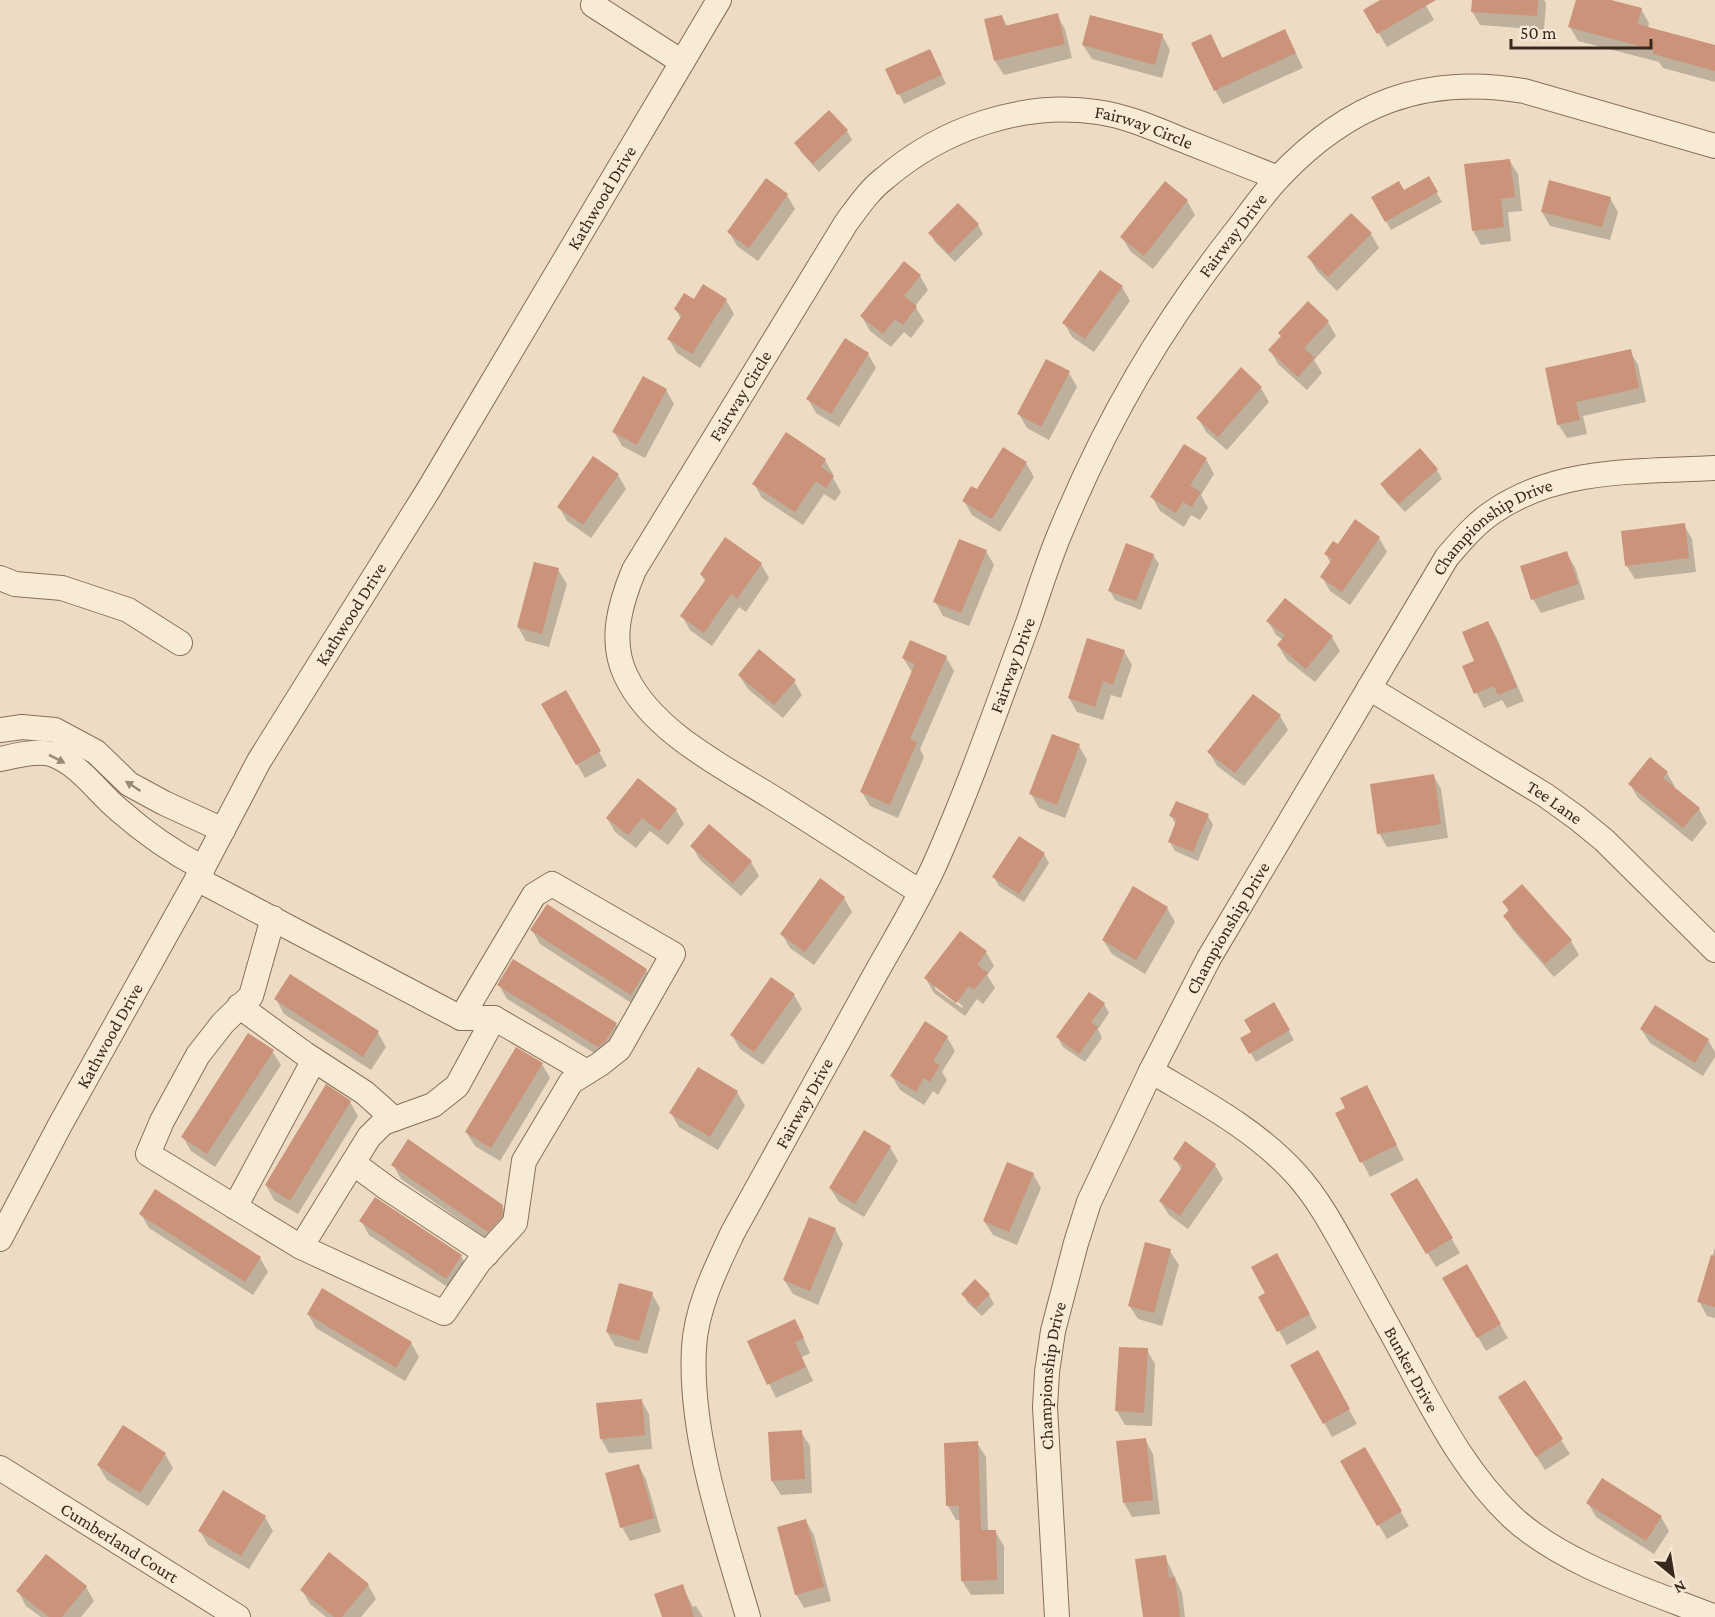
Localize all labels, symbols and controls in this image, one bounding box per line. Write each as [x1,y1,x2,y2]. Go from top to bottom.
scale bar [1511,12,1650,50]
text: 50 m [1520,23,1557,43]
street label: Fairway Circle [1093,102,1196,153]
street label: Kathwood Drive [563,142,640,253]
street label: Fairway Drive [1195,189,1271,281]
street label: Fairway Circle [705,347,776,445]
street label: Championship Drive [1428,475,1555,579]
street label: Kathwood Drive [311,559,390,669]
street label: Fairway Drive [986,615,1039,716]
one-way arrow [48,753,66,763]
street label: Tee Lane [1523,776,1587,828]
one-way arrow [125,780,141,791]
street label: Championship Drive [1182,858,1274,998]
street label: Kathwood Drive [72,980,147,1092]
street label: Fairway Drive [771,1055,837,1152]
street label: Championship Drive [1035,1300,1070,1451]
street label: Bunker Drive [1380,1323,1443,1416]
street label: Cumberland Court [57,1499,183,1588]
north arrow [1643,1545,1703,1605]
text: N [1671,1577,1689,1598]

